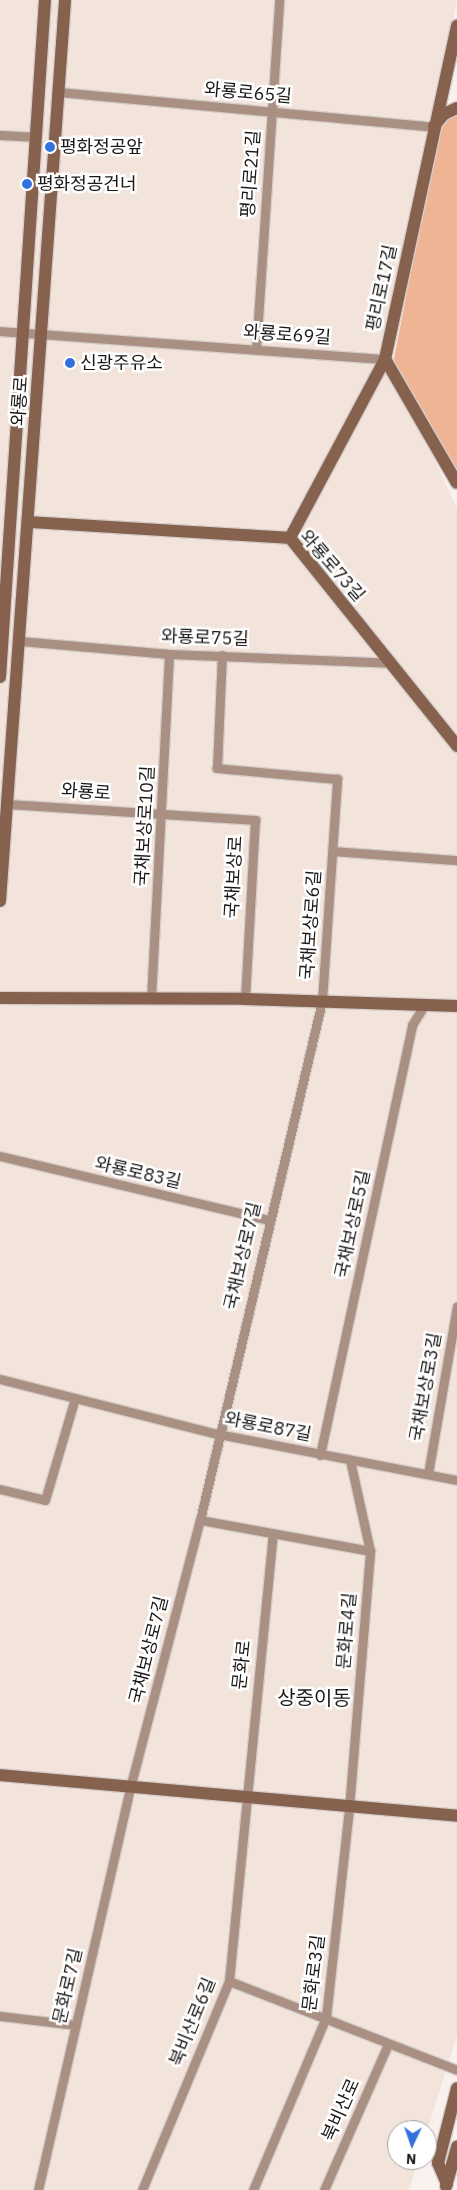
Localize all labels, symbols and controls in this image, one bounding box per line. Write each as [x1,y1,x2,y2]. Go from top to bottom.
street label: 와룡로65길 [203,78,293,108]
street label: 평리로21길 [237,129,265,219]
place label: 평화정공앞 [60,136,143,158]
marker: 평화정공앞 [44,141,56,153]
place label: 평화정공건너 [37,173,136,195]
marker: 평화정공건너 [21,178,33,190]
street label: 평리로17길 [362,243,402,333]
street label: 와룡로69길 [242,321,332,349]
place label: 신광주유소 [80,352,163,374]
marker: 신광주유소 [64,357,76,369]
street label: 와룡로 [7,375,33,427]
street label: 와룡로73길 [295,526,369,606]
street label: 와룡로75길 [161,626,249,650]
street label: 국채보상로10길 [131,765,159,887]
street label: 와룡로 [60,779,112,805]
street label: 국채보상로 [221,835,247,919]
street label: 국채보상로6길 [296,869,326,981]
street label: 와룡로83길 [93,1153,183,1193]
street label: 국채보상로5길 [331,1168,375,1280]
street label: 국채보상로7길 [220,1200,266,1312]
street label: 국채보상로3길 [406,1331,446,1443]
street label: 와룡로87길 [223,1408,313,1446]
street label: 문화로4길 [333,1592,361,1670]
street label: 국채보상로7길 [125,1594,173,1706]
street label: 문화로 [229,1639,255,1691]
district label: 상중이동 [277,1685,351,1709]
street label: 문화로3길 [299,1933,329,2013]
street label: 문화로7길 [49,1946,87,2026]
street label: 북비산로6길 [165,1975,221,2069]
street label: 북비산로 [318,2075,364,2145]
north arrow [387,2120,437,2170]
text: N [406,2150,417,2168]

